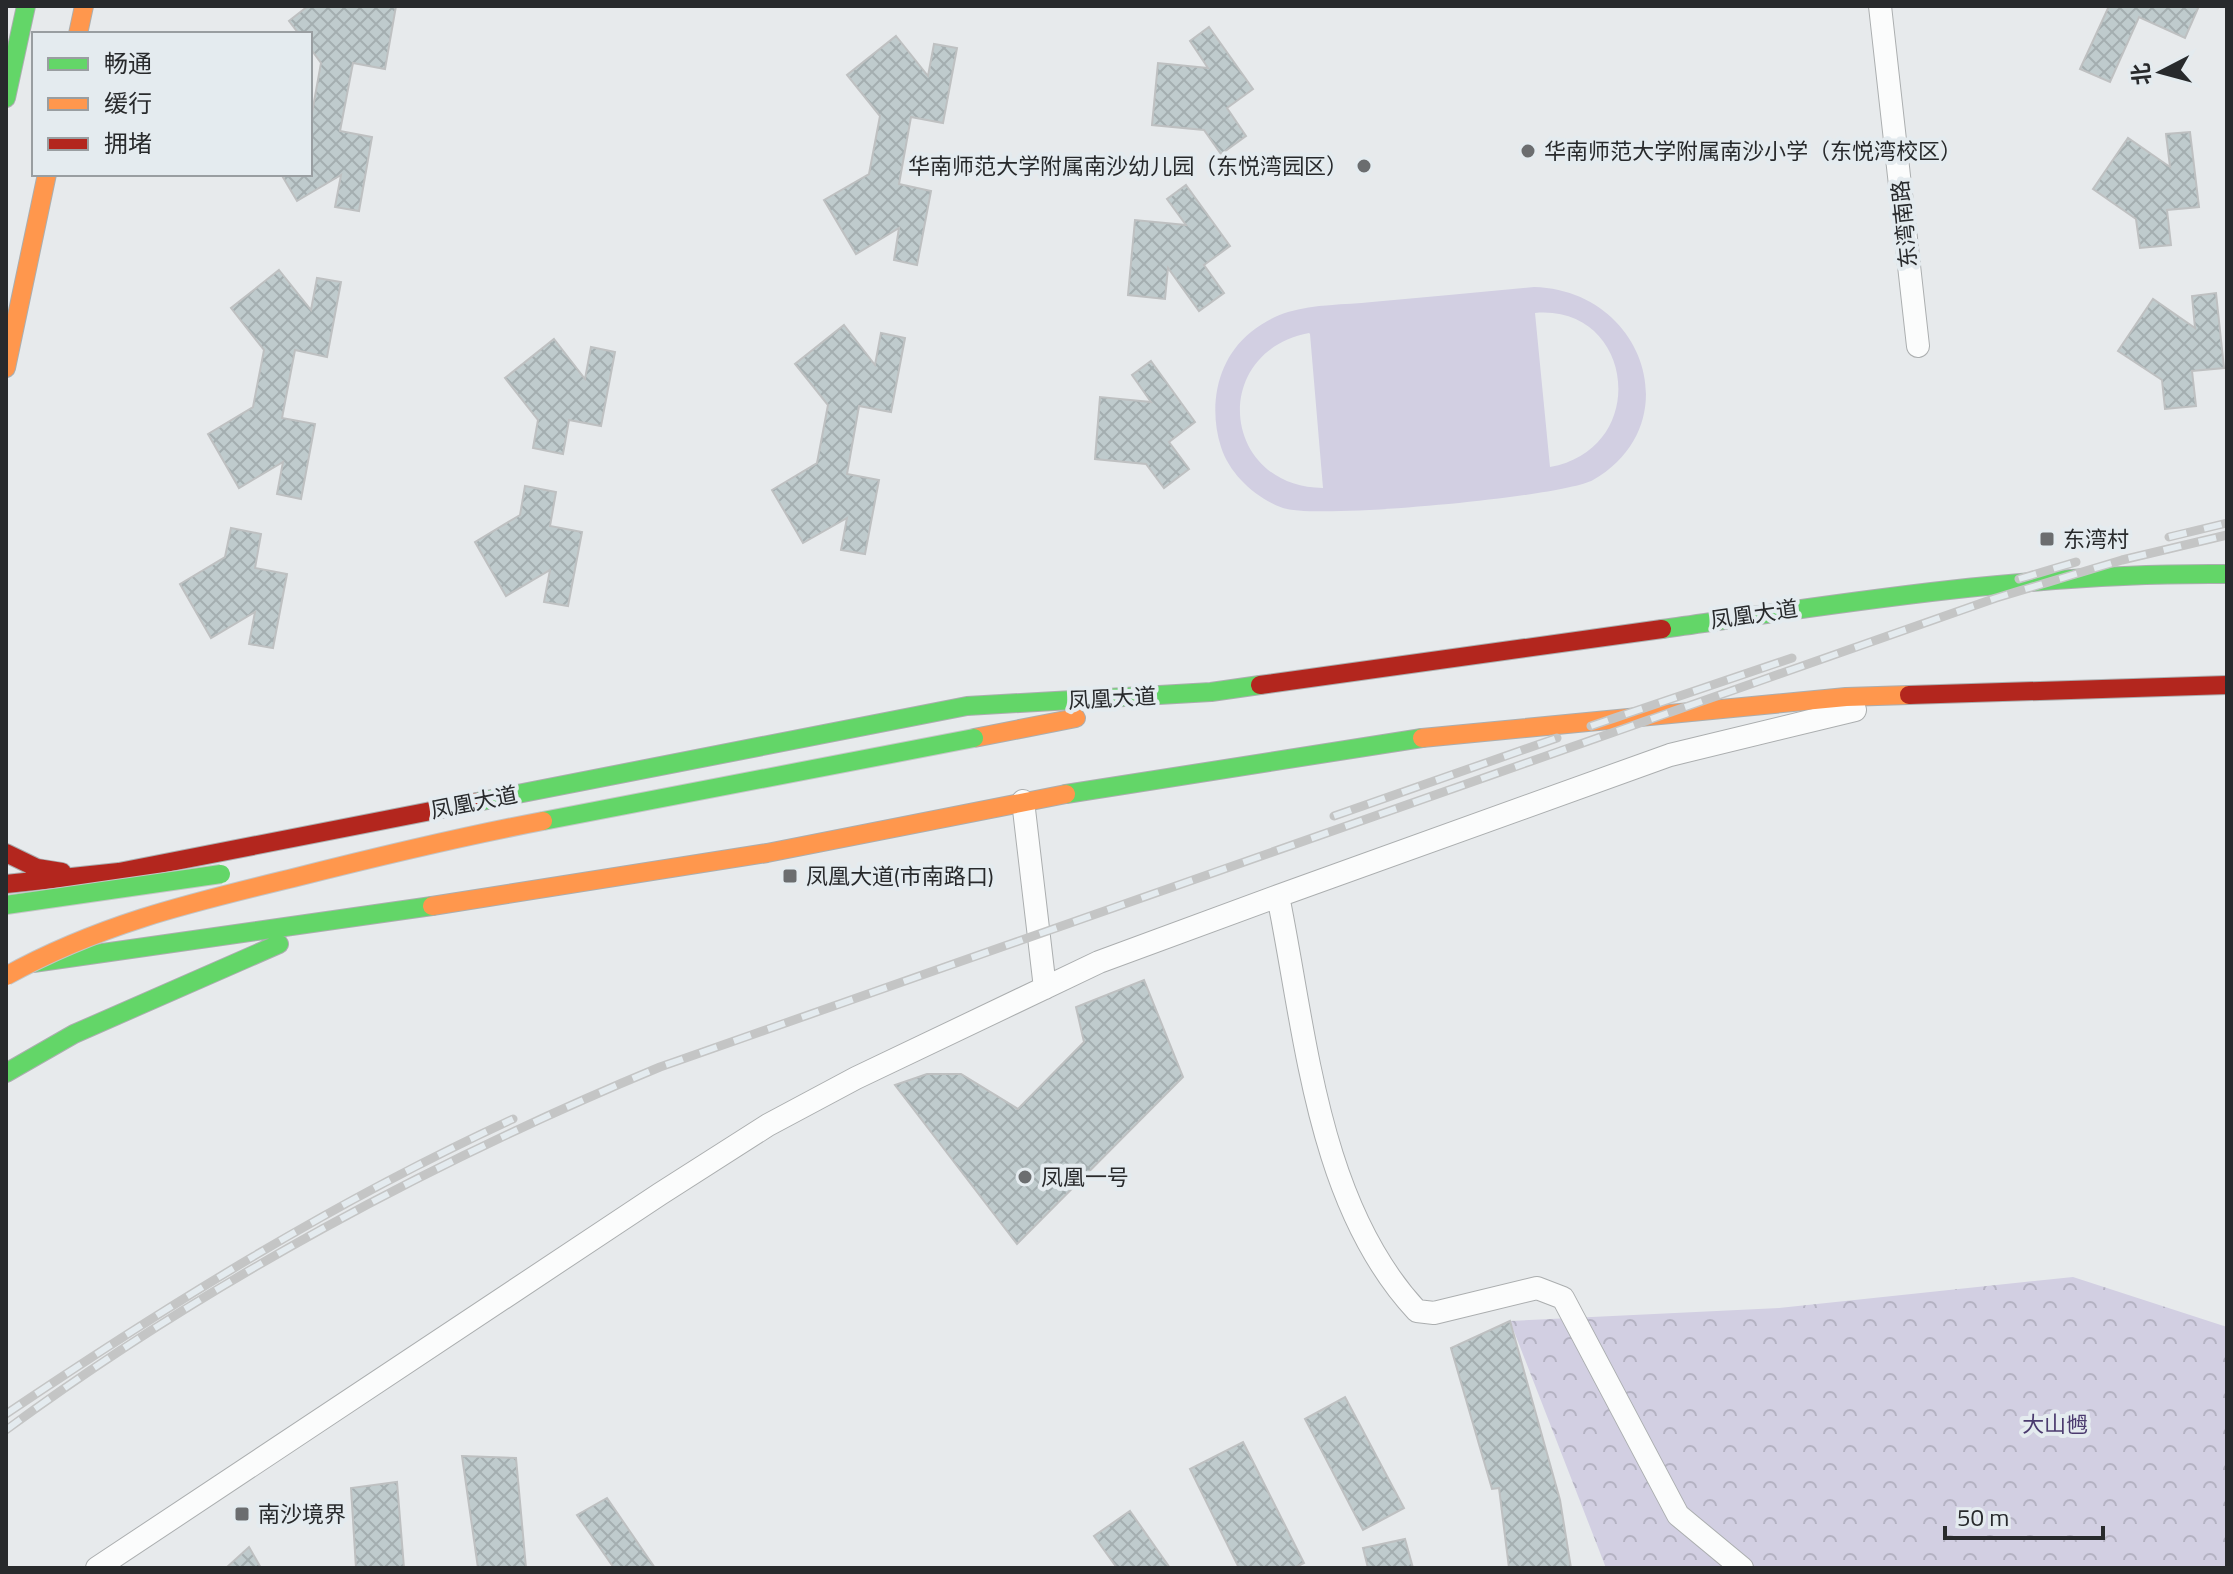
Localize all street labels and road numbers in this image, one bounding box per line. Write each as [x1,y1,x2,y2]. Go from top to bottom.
street label: 东湾南路 [1882,178,1926,270]
street label: 凤凰大道 [1708,591,1800,637]
street label: 凤凰大道 [1067,679,1157,717]
street label: 凤凰大道 [428,777,520,827]

